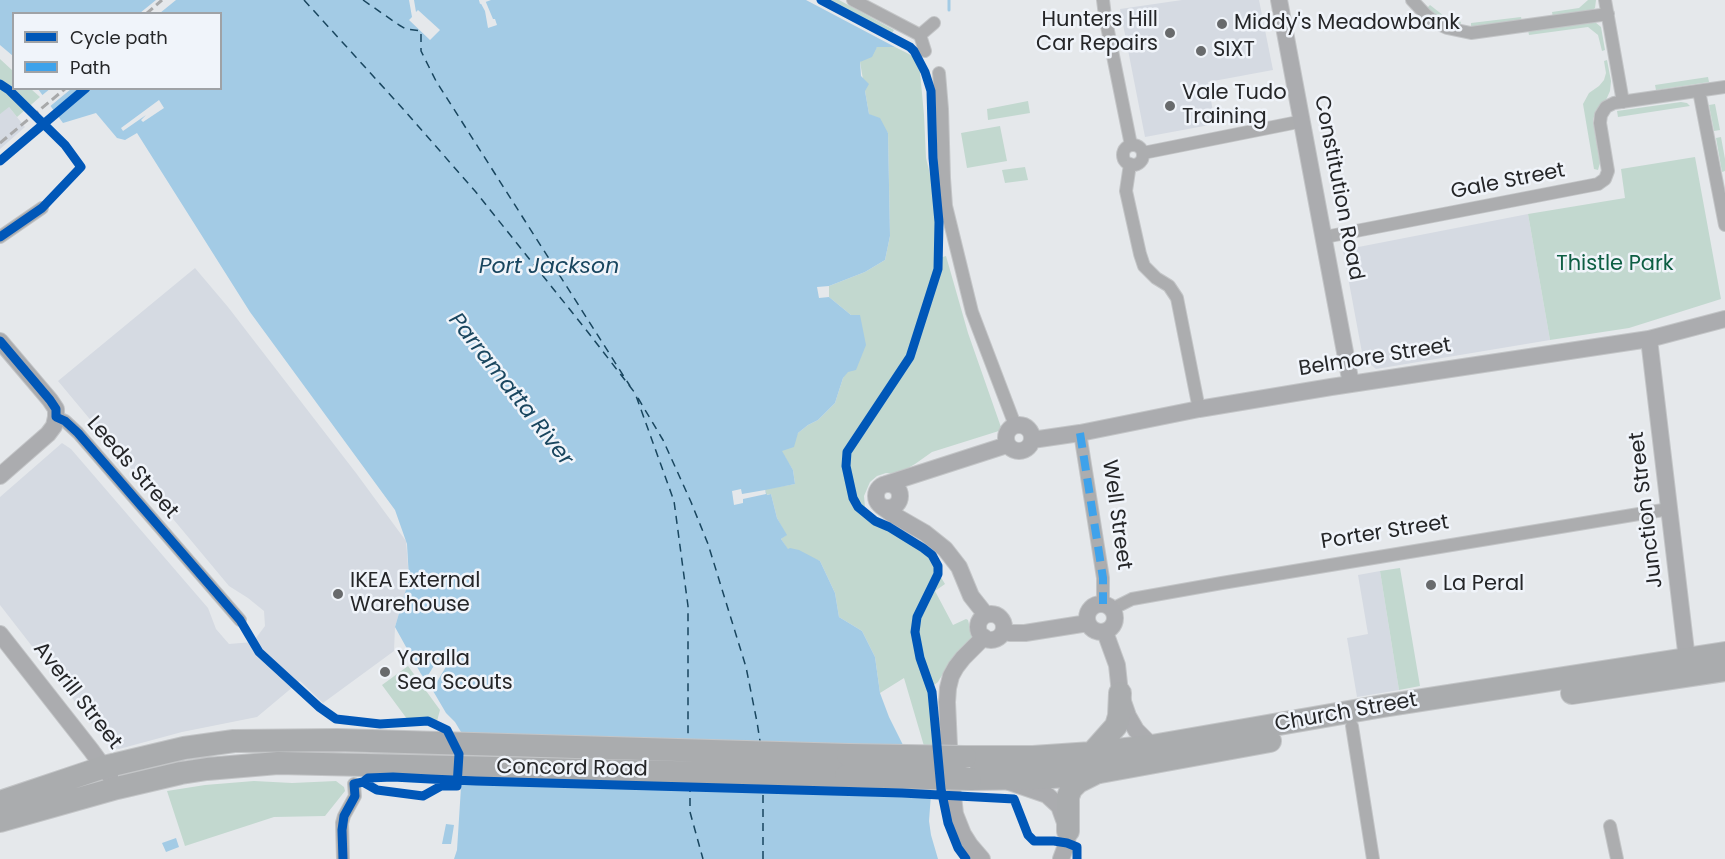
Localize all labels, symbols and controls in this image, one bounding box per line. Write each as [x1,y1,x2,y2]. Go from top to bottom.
place label: Hunters Hill Car Repairs [1036,8,1158,58]
place label: Middy's Meadowbank [1234,11,1460,37]
legend [12,12,222,90]
marker: Middy's Meadowbank [1215,17,1229,31]
text: Cycle path [70,25,168,50]
marker: Hunters Hill Car Repairs [1163,26,1177,40]
place label: SIXT [1213,38,1255,64]
marker: SIXT [1194,44,1208,58]
text: Path [70,55,111,80]
place label: Vale Tudo Training [1182,81,1287,131]
street label: Constitution Road [1308,93,1368,283]
marker: Vale Tudo Training [1163,99,1177,113]
street label: Gale Street [1449,159,1567,205]
park label: Thistle Park [1556,252,1674,278]
water label: Port Jackson [479,254,619,280]
water label: Parramatta River [442,308,578,472]
street label: Belmore Street [1297,334,1453,382]
street label: Leeds Street [81,412,183,524]
street label: Junction Street [1625,430,1669,590]
street label: Well Street [1096,458,1136,572]
street label: Porter Street [1319,510,1451,556]
place label: IKEA External Warehouse [350,569,480,619]
place label: La Peral [1443,572,1524,598]
marker: La Peral [1424,578,1438,592]
marker: IKEA External Warehouse [331,587,345,601]
street label: Averill Street [27,637,127,755]
place label: Yaralla Sea Scouts [397,647,513,697]
marker: Yaralla Sea Scouts [378,665,392,679]
street label: Church Street [1273,688,1419,738]
street label: Concord Road [496,755,648,783]

